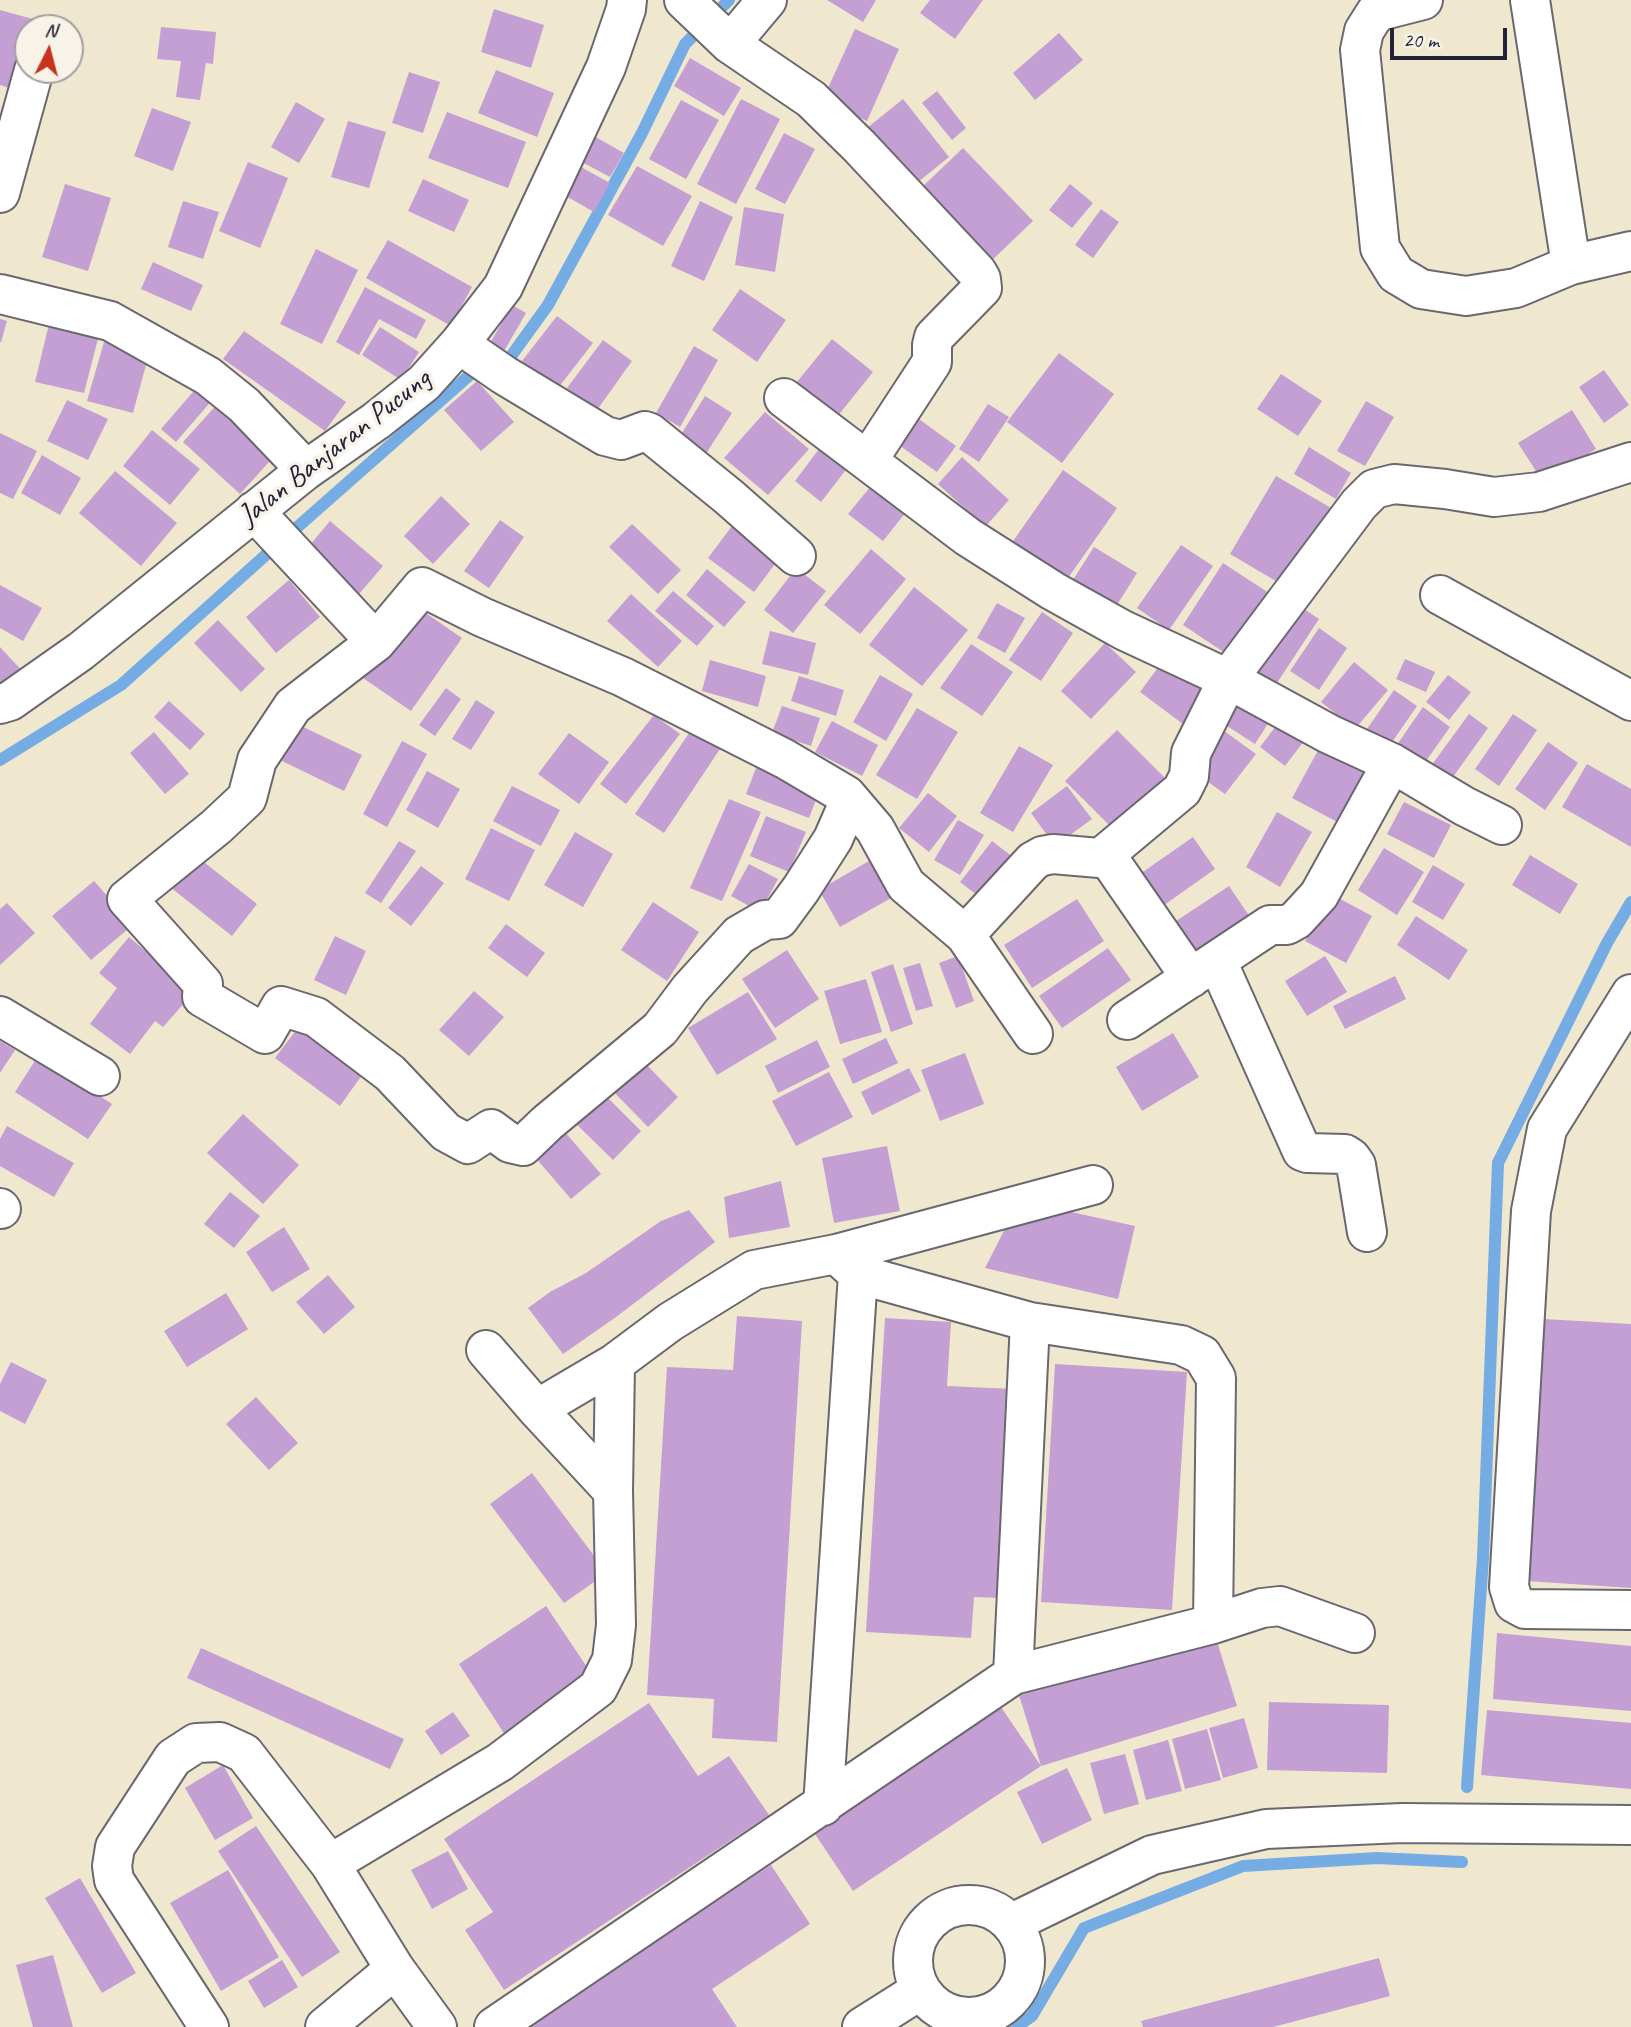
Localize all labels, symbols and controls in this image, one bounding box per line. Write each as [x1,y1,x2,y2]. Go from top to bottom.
north arrow [14,14,84,84]
scale bar [1393,14,1510,58]
text: N [44,18,58,43]
text: 20 m [1403,27,1439,53]
street label: Jalan Banjaran Pucung [232,362,438,534]

